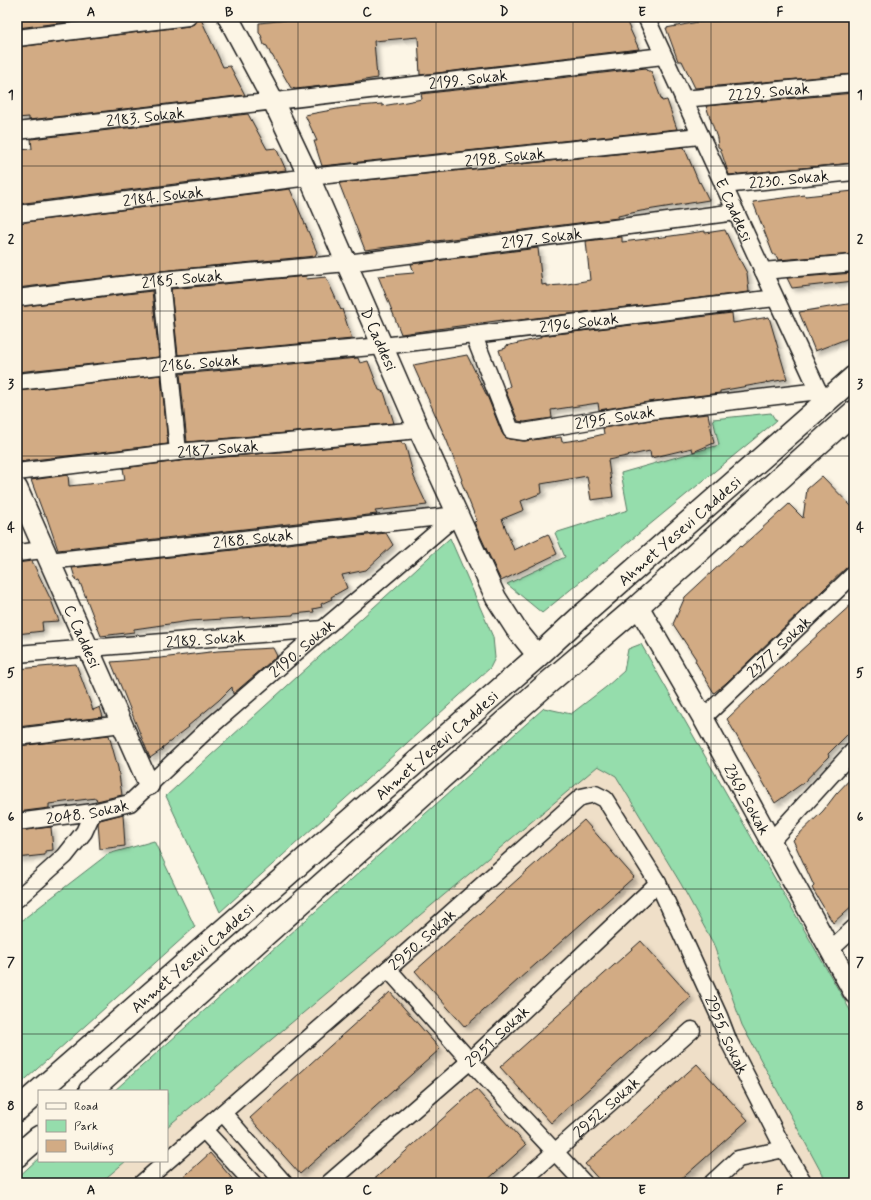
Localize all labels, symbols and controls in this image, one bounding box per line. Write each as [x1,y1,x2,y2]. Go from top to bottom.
text: A [87,4,95,21]
text: B [225,4,234,21]
text: C [362,4,372,21]
text: D [500,4,509,21]
text: E [638,4,646,21]
text: F [777,4,784,21]
street label: 2199. Sokak [428,65,509,95]
street label: 2229. Sokak [727,78,811,107]
text: 1 [8,87,14,104]
text: 1 [857,87,863,104]
street label: 2183. Sokak [105,103,186,133]
street label: 2198. Sokak [464,143,546,173]
street label: 2230. Sokak [748,166,830,194]
street label: E Caddesi [710,175,757,246]
street label: 2184. Sokak [122,182,205,213]
street label: 2197. Sokak [500,223,583,255]
text: 2 [8,231,15,248]
text: 2 [857,231,864,248]
street label: 2185. Sokak [140,265,223,294]
street label: D Caddesi [355,305,401,375]
street label: 2196. Sokak [538,308,620,339]
street label: 2186. Sokak [159,350,241,378]
text: 3 [8,376,14,393]
text: 3 [857,376,863,393]
street label: 2195. Sokak [573,402,656,435]
street label: 2187. Sokak [176,436,259,464]
street label: Ahmet Yesevi Caddesi [614,472,746,591]
text: 4 [7,520,15,537]
text: 4 [856,520,864,537]
street label: 2188. Sokak [212,525,294,554]
street label: C Caddesi [58,602,105,672]
street label: 2377. Sokak [743,612,816,683]
street label: 2190. Sokak [265,615,340,683]
street label: 2189. Sokak [165,626,246,654]
text: 5 [7,665,15,682]
text: 5 [856,665,864,682]
street label: Ahmet Yesevi Caddesi [371,686,503,805]
street label: 2369. Sokak [718,760,774,839]
street label: 2048. Sokak [45,795,131,830]
text: 6 [8,809,15,826]
text: 6 [857,809,864,826]
street label: Ahmet Yesevi Caddesi [127,899,259,1018]
street label: 2950. Sokak [384,905,461,976]
text: 7 [7,954,15,971]
text: 7 [856,954,864,971]
street label: 2955. Sokak [699,992,753,1078]
street label: 2951. Sokak [461,1001,534,1073]
street label: 2952. Sokak [569,1072,645,1143]
legend [38,1090,168,1162]
text: 8 [7,1098,15,1115]
text: 8 [856,1098,864,1115]
text: Road [74,1099,98,1115]
text: Park [74,1119,98,1135]
text: Building [74,1139,114,1156]
text: A [87,1182,95,1199]
text: B [225,1182,234,1199]
text: C [362,1182,372,1199]
text: D [500,1182,509,1199]
text: E [638,1182,646,1199]
text: F [777,1182,784,1199]

